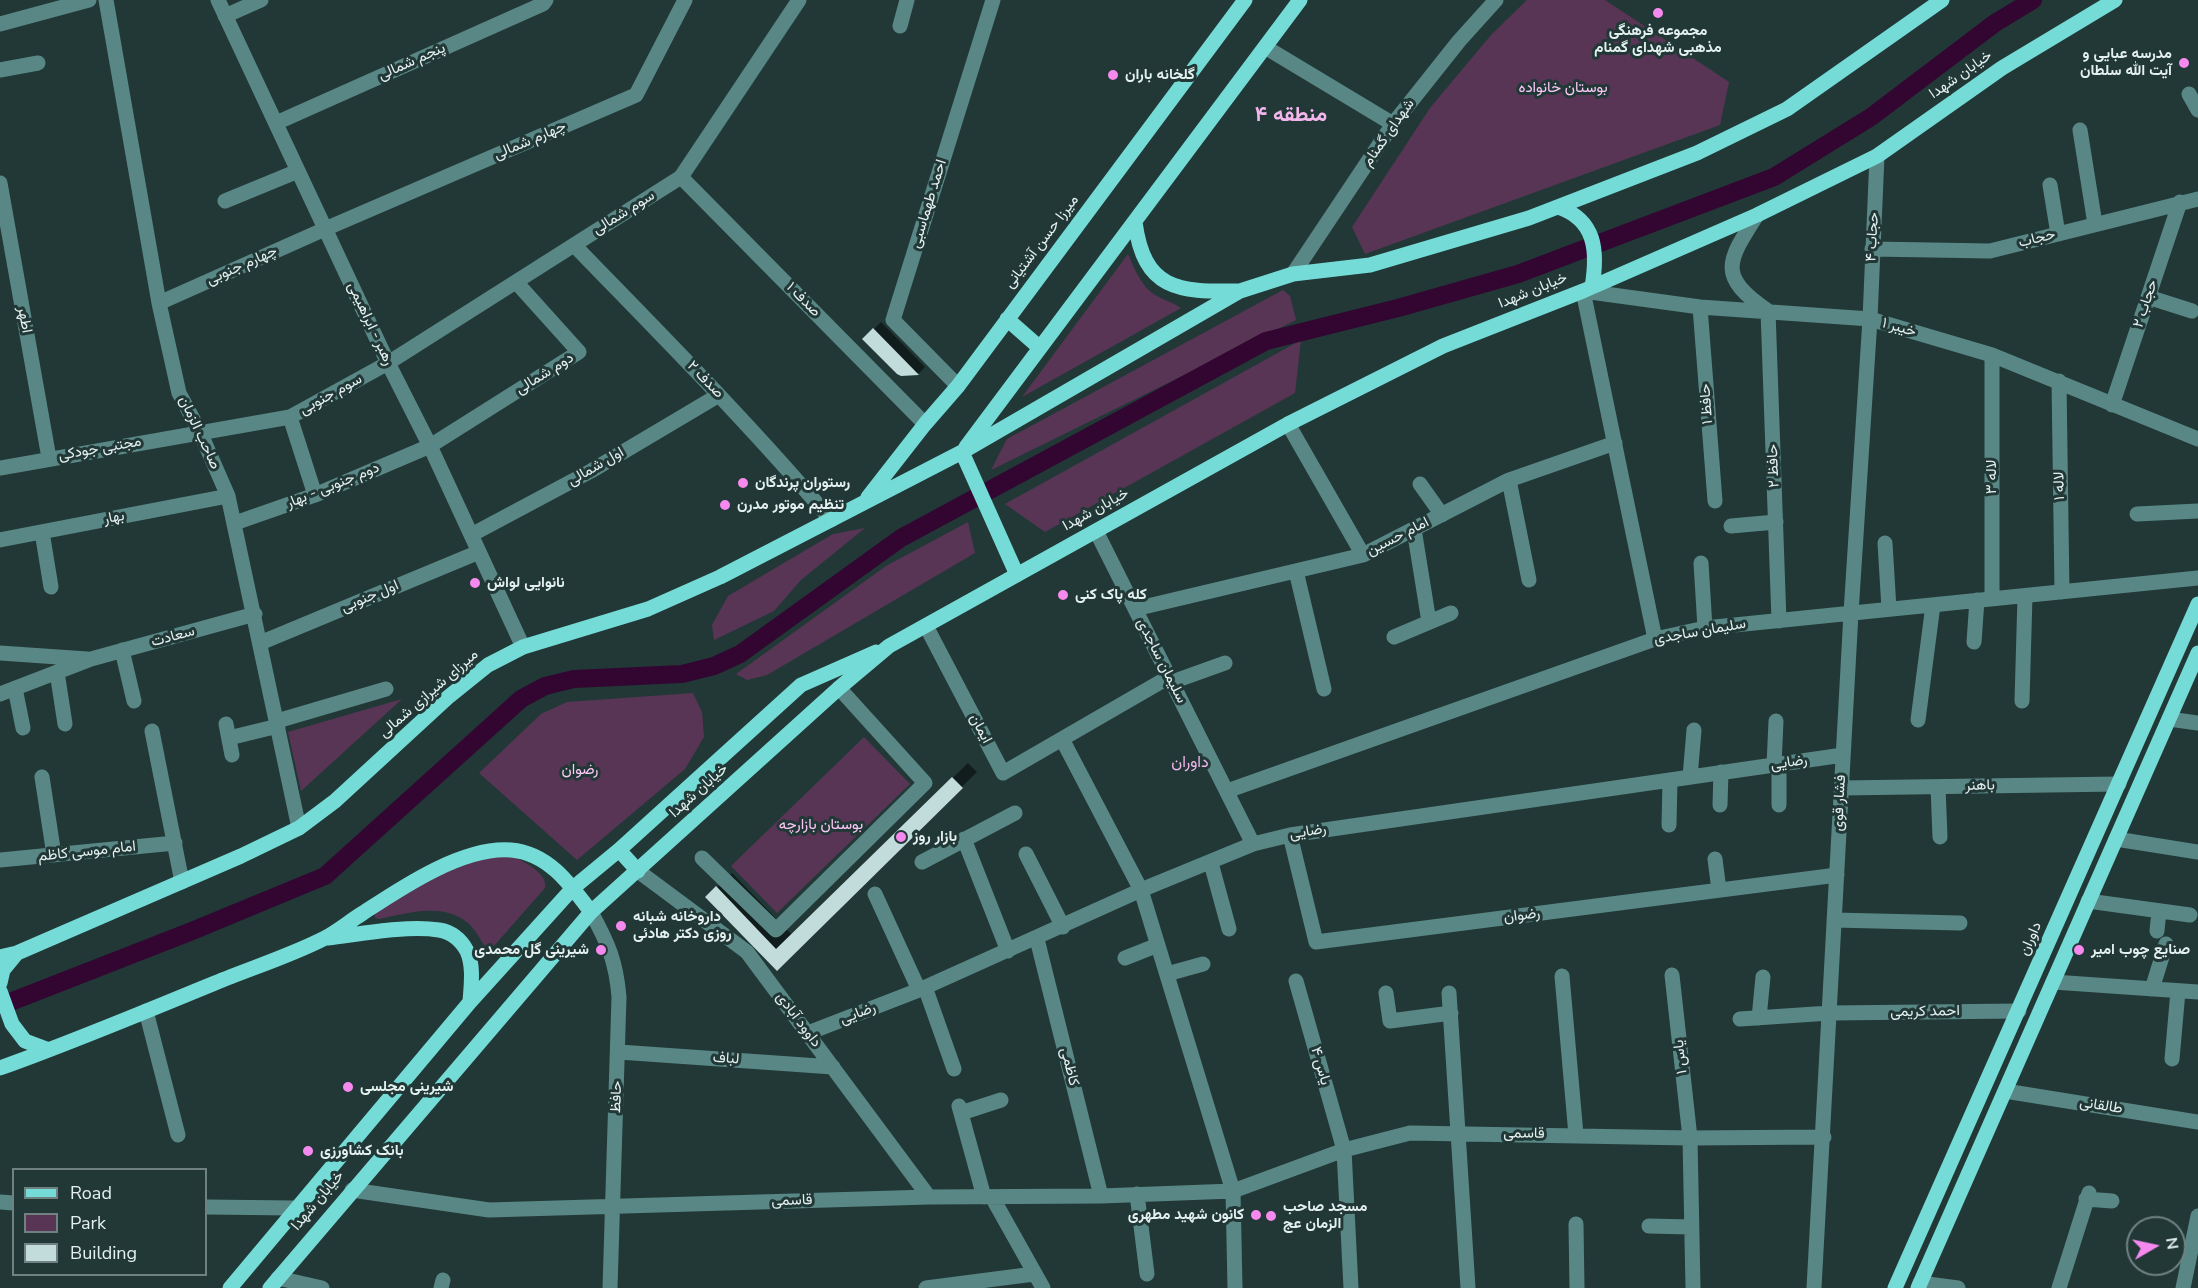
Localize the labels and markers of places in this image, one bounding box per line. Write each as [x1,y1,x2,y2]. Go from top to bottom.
marker: مجموعه فرهنگی مذهبی شهدای گمنام [1651,6,1665,20]
place label: مجموعه فرهنگی مذهبی شهدای گمنام [1594,22,1722,57]
place label: مدرسه عبایی و آیت الله سلطان [2080,45,2172,80]
marker: مدرسه عبایی و آیت الله سلطان [2177,56,2191,70]
place label: گلخانه باران [1125,66,1195,84]
marker: گلخانه باران [1106,68,1120,82]
place label: رستوران پرندگان [755,474,850,492]
marker: رستوران پرندگان [736,476,750,490]
place label: تنظیم موتور مدرن [737,496,844,514]
marker: تنظیم موتور مدرن [718,498,732,512]
place label: نانوایی لواش [487,574,565,592]
marker: نانوایی لواش [468,576,482,590]
place label: کله پاک کنی [1075,586,1147,604]
marker: کله پاک کنی [1056,588,1070,602]
place label: بازار روز [913,828,957,846]
marker: بازار روز [894,830,908,844]
place label: داروخانه شبانه روزی دکتر هادئی [633,908,732,943]
marker: داروخانه شبانه روزی دکتر هادئی [614,919,628,933]
place label: شیرینی گل محمدی [474,941,589,959]
place label: صنایع چوب امیر [2091,941,2190,959]
marker: شیرینی گل محمدی [594,943,608,957]
marker: صنایع چوب امیر [2072,943,2086,957]
place label: شیرینی مجلسی [360,1078,453,1096]
marker: شیرینی مجلسی [341,1080,355,1094]
place label: بانک کشاورزی [320,1142,403,1160]
marker: بانک کشاورزی [301,1144,315,1158]
place label: مسجد صاحب الزمان عج [1283,1198,1367,1233]
place label: کانون شهید مطهری [1128,1206,1244,1224]
marker: کانون شهید مطهری [1249,1208,1263,1222]
marker: مسجد صاحب الزمان عج [1264,1209,1278,1223]

